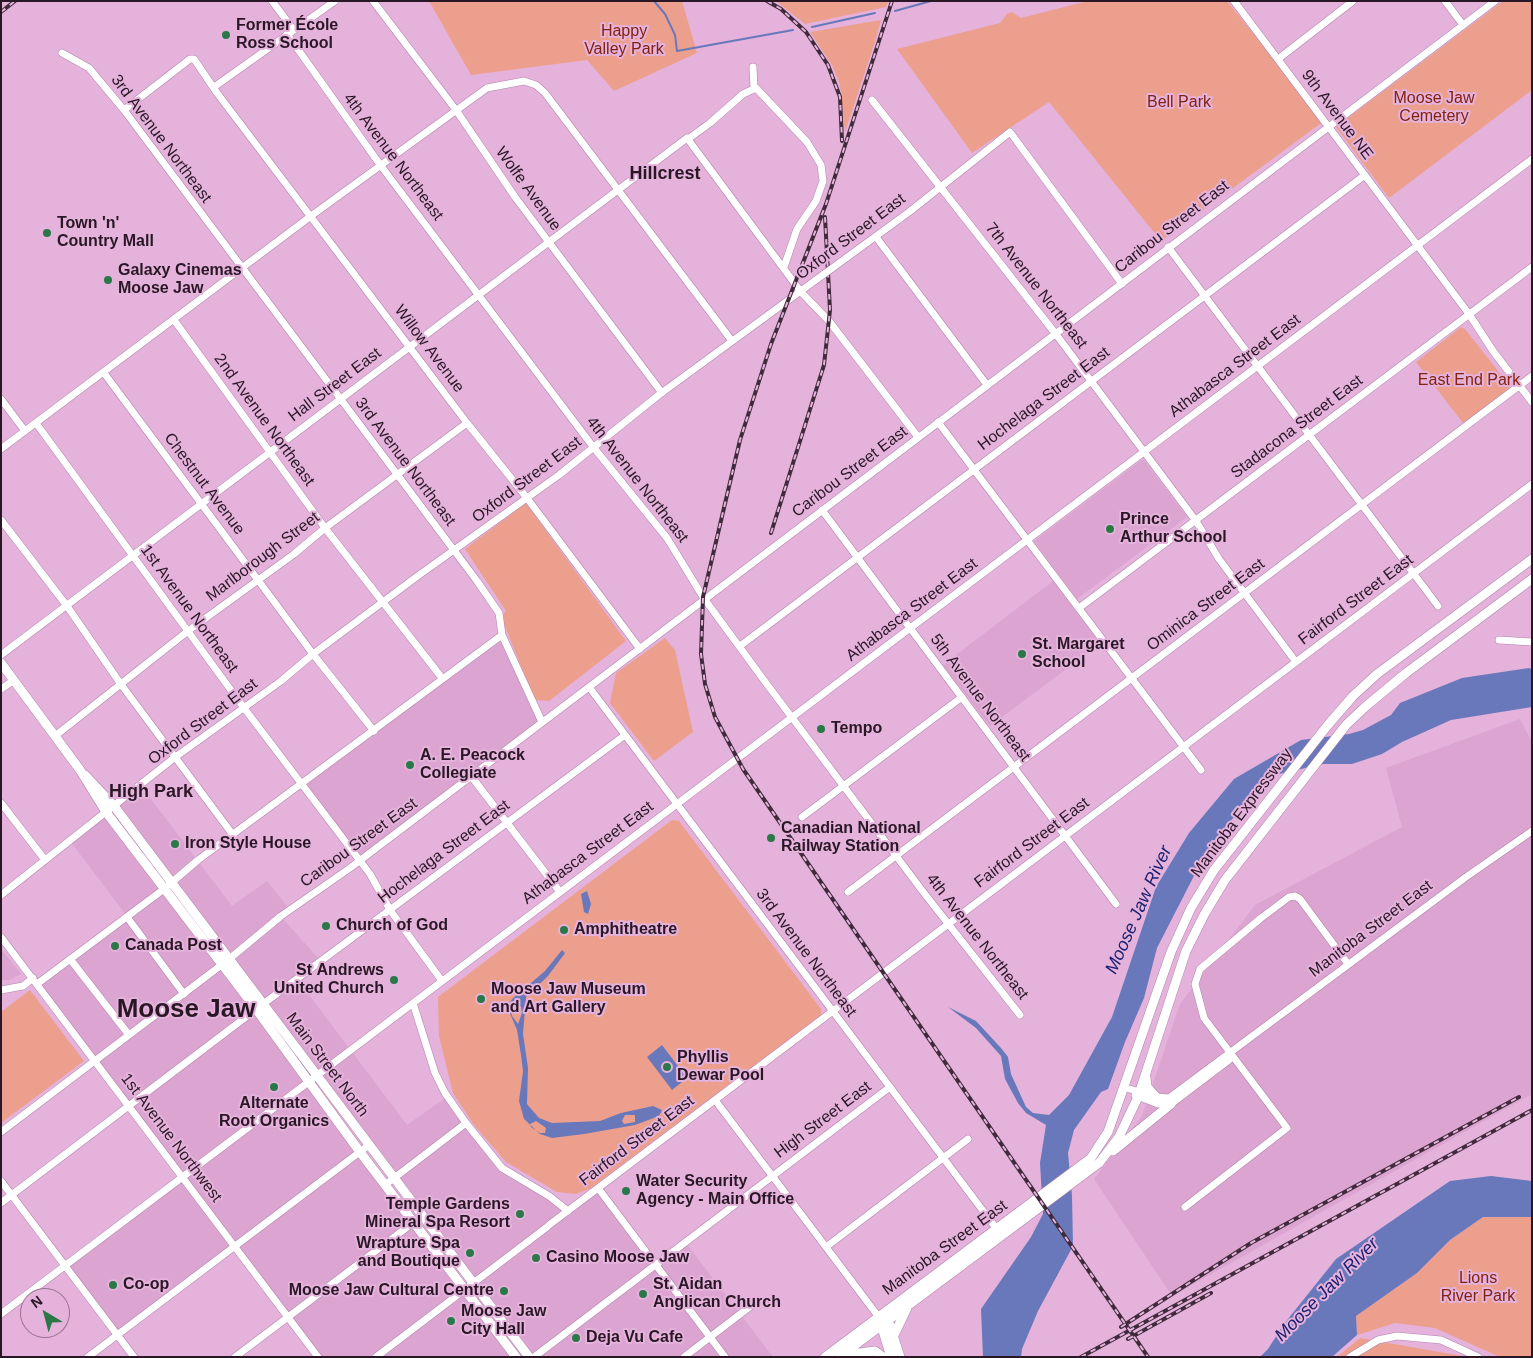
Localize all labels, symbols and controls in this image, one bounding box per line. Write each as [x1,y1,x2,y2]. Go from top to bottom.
place label: Former École Ross School [236,16,338,54]
park label: Happy Valley Park [584,22,664,60]
marker: Former École Ross School [220,29,232,41]
street label: 9th Avenue NE [1297,66,1377,164]
street label: 3rd Avenue Northeast [107,71,215,207]
park label: Moose Jaw Cemetery [1394,89,1474,127]
street label: 4th Avenue Northeast [339,90,447,224]
park label: Bell Park [1147,93,1211,113]
street label: Wolfe Avenue [491,143,565,235]
district label: Hillcrest [629,163,701,185]
street label: Caribou Street East [1111,176,1233,278]
street label: Oxford Street East [793,190,909,284]
place label: Town 'n' Country Mall [57,214,154,252]
street label: 7th Avenue Northeast [981,219,1091,353]
marker: Town 'n' Country Mall [41,227,53,239]
place label: Galaxy Cinemas Moose Jaw [118,261,242,299]
marker: Galaxy Cinemas Moose Jaw [102,274,114,286]
street label: Willow Avenue [390,301,468,397]
street label: Athabasca Street East [1166,310,1304,422]
street label: Hochelaga Street East [974,343,1114,455]
street label: Hall Street East [285,344,385,426]
street label: 2nd Avenue Northeast [210,350,318,490]
street label: Stadacona Street East [1227,371,1367,483]
park label: East End Park [1418,371,1520,391]
street label: 3rd Avenue Northeast [351,394,459,530]
street label: 4th Avenue Northeast [582,413,692,547]
street label: Caribou Street East [788,422,912,522]
street label: Chestnut Avenue [159,429,249,539]
street label: Oxford Street East [469,433,585,527]
street label: Marlborough Street [203,508,323,606]
place label: Prince Arthur School [1120,510,1227,548]
marker: Prince Arthur School [1104,523,1116,535]
street label: 1st Avenue Northeast [136,541,242,677]
street label: Fairford Street East [1295,551,1417,649]
street label: Athabasca Street East [843,554,981,666]
street label: Ominica Street East [1143,555,1269,655]
street label: 5th Avenue Northeast [926,631,1034,765]
place label: St. Margaret School [1032,635,1124,673]
marker: St. Margaret School [1016,648,1028,660]
street label: Oxford Street East [145,675,261,769]
place label: Tempo [831,719,882,739]
marker: Tempo [815,723,827,735]
street label: Manitoba Expressway [1187,745,1297,881]
place label: A. E. Peacock Collegiate [420,746,525,784]
marker: A. E. Peacock Collegiate [404,759,416,771]
district label: High Park [109,781,193,803]
street label: Caribou Street East [297,794,421,892]
street label: Fairford Street East [971,794,1093,892]
street label: Hochelaga Street East [374,796,514,908]
street label: Athabasca Street East [519,797,657,909]
place label: Canadian National Railway Station [781,819,921,857]
marker: Canadian National Railway Station [765,832,777,844]
place label: Iron Style House [185,834,311,854]
marker: Iron Style House [169,838,181,850]
water label: Moose Jaw River [1101,843,1177,977]
street label: 4th Avenue Northeast [922,870,1032,1004]
street label: Manitoba Street East [1306,876,1436,982]
street label: 3rd Avenue Northeast [752,885,860,1021]
place label: Church of God [336,916,448,936]
marker: Church of God [320,920,332,932]
place label: Amphitheatre [574,920,677,940]
marker: Amphitheatre [558,924,570,936]
place label: Canada Post [125,936,222,956]
marker: Canada Post [109,940,121,952]
place label: St Andrews United Church [274,961,384,999]
marker: St Andrews United Church [388,974,400,986]
place label: Moose Jaw Museum and Art Gallery [491,980,646,1018]
marker: Moose Jaw Museum and Art Gallery [475,993,487,1005]
district label: Moose Jaw [117,994,255,1026]
street label: Main Street North [282,1009,372,1121]
place label: Phyllis Dewar Pool [677,1048,764,1086]
marker: Phyllis Dewar Pool [661,1061,673,1073]
street label: 1st Avenue Northwest [116,1070,226,1206]
street label: High Street East [771,1077,875,1163]
marker: Alternate Root Organics [268,1081,280,1093]
street label: Fairford Street East [576,1092,698,1190]
place label: Alternate Root Organics [219,1094,329,1132]
place label: Water Security Agency - Main Office [636,1172,794,1210]
marker: Water Security Agency - Main Office [620,1185,632,1197]
place label: Temple Gardens Mineral Spa Resort [365,1195,510,1233]
street label: Manitoba Street East [879,1196,1011,1300]
marker: Temple Gardens Mineral Spa Resort [514,1208,526,1220]
place label: Wrapture Spa and Boutique [356,1234,460,1272]
water label: Moose Jaw River [1271,1234,1383,1346]
marker: Wrapture Spa and Boutique [464,1247,476,1259]
place label: Casino Moose Jaw [546,1248,689,1268]
marker: Casino Moose Jaw [530,1252,542,1264]
park label: Lions River Park [1441,1269,1515,1307]
place label: Co-op [123,1275,169,1295]
place label: St. Aidan Anglican Church [653,1275,781,1313]
marker: Co-op [107,1279,119,1291]
place label: Moose Jaw Cultural Centre [289,1281,494,1301]
marker: Moose Jaw Cultural Centre [498,1285,510,1297]
north arrow [20,1288,70,1338]
marker: St. Aidan Anglican Church [637,1288,649,1300]
text: N [28,1292,45,1311]
place label: Moose Jaw City Hall [461,1302,546,1340]
marker: Moose Jaw City Hall [445,1315,457,1327]
place label: Deja Vu Cafe [586,1328,683,1348]
marker: Deja Vu Cafe [570,1332,582,1344]

